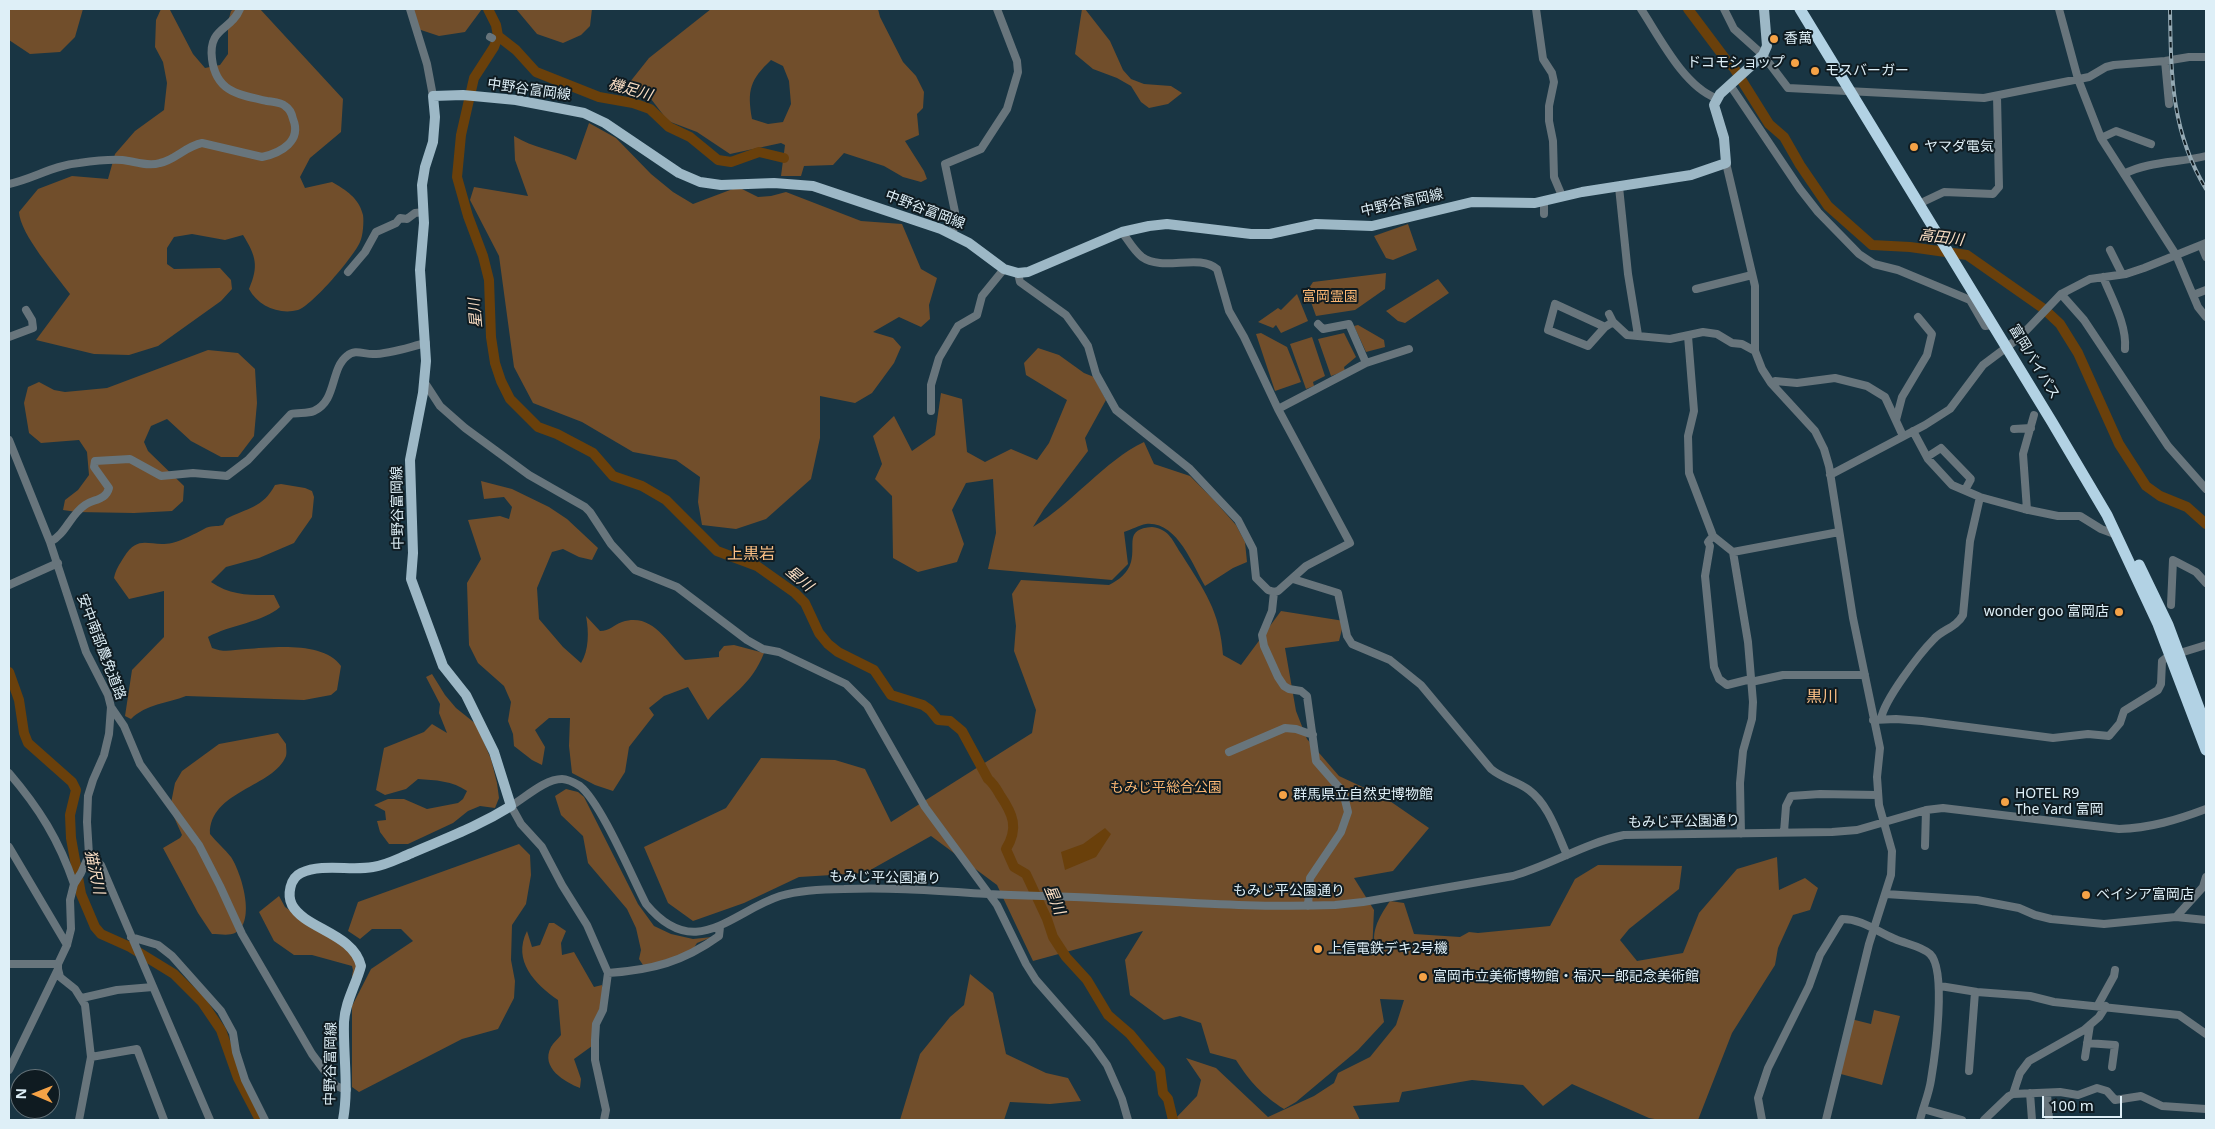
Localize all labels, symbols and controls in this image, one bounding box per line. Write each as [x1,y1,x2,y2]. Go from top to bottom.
place label: 香萬 [1784,31,1812,47]
marker: 香萬 [1768,33,1780,45]
place label: ドコモショップ [1687,55,1785,71]
marker: ドコモショップ [1789,57,1801,69]
place label: モスバーガー [1825,63,1909,79]
marker: モスバーガー [1809,65,1821,77]
water label: 機足川 [606,75,654,105]
street label: 中野谷富岡線 [486,76,572,104]
place label: ヤマダ電気 [1924,139,1994,155]
marker: ヤマダ電気 [1908,141,1920,153]
street label: 中野谷富岡線 [1359,186,1445,220]
street label: 中野谷富岡線 [883,187,967,233]
water label: 高田川 [1918,226,1964,250]
park label: 富岡霊園 [1302,289,1358,305]
water label: 星川 [466,297,486,329]
street label: 富岡バイパス [2005,322,2063,402]
street label: 中野谷富岡線 [389,466,407,550]
district label: 上黒岩 [727,544,775,564]
water label: 星川 [782,562,816,596]
street label: 安中南部農免道路 [73,592,129,702]
place label: wonder goo 富岡店 [1984,604,2109,620]
marker: wonder goo 富岡店 [2113,606,2125,618]
district label: 黒川 [1806,687,1838,707]
park label: もみじ平総合公園 [1110,780,1222,796]
place label: HOTEL R9 The Yard 富岡 [2015,786,2104,819]
place label: 群馬県立自然史博物館 [1293,787,1433,803]
marker: 群馬県立自然史博物館 [1277,789,1289,801]
marker: HOTEL R9 The Yard 富岡 [1999,796,2011,808]
street label: もみじ平公園通り [1628,813,1740,831]
water label: 猫沢川 [81,848,107,896]
street label: もみじ平公園通り [829,869,941,887]
water label: 星川 [1040,883,1068,917]
street label: もみじ平公園通り [1233,883,1345,899]
place label: ベイシア富岡店 [2096,887,2194,903]
marker: ベイシア富岡店 [2080,889,2092,901]
place label: 上信電鉄デキ2号機 [1328,941,1448,957]
marker: 上信電鉄デキ2号機 [1312,943,1324,955]
place label: 富岡市立美術博物館・福沢一郎記念美術館 [1433,969,1699,985]
marker: 富岡市立美術博物館・福沢一郎記念美術館 [1417,971,1429,983]
street label: 中野谷富岡線 [322,1022,340,1106]
north arrow [10,1069,60,1119]
scale bar [2045,1086,2125,1118]
text: N [11,1088,30,1100]
text: 100 m [2050,1095,2094,1115]

